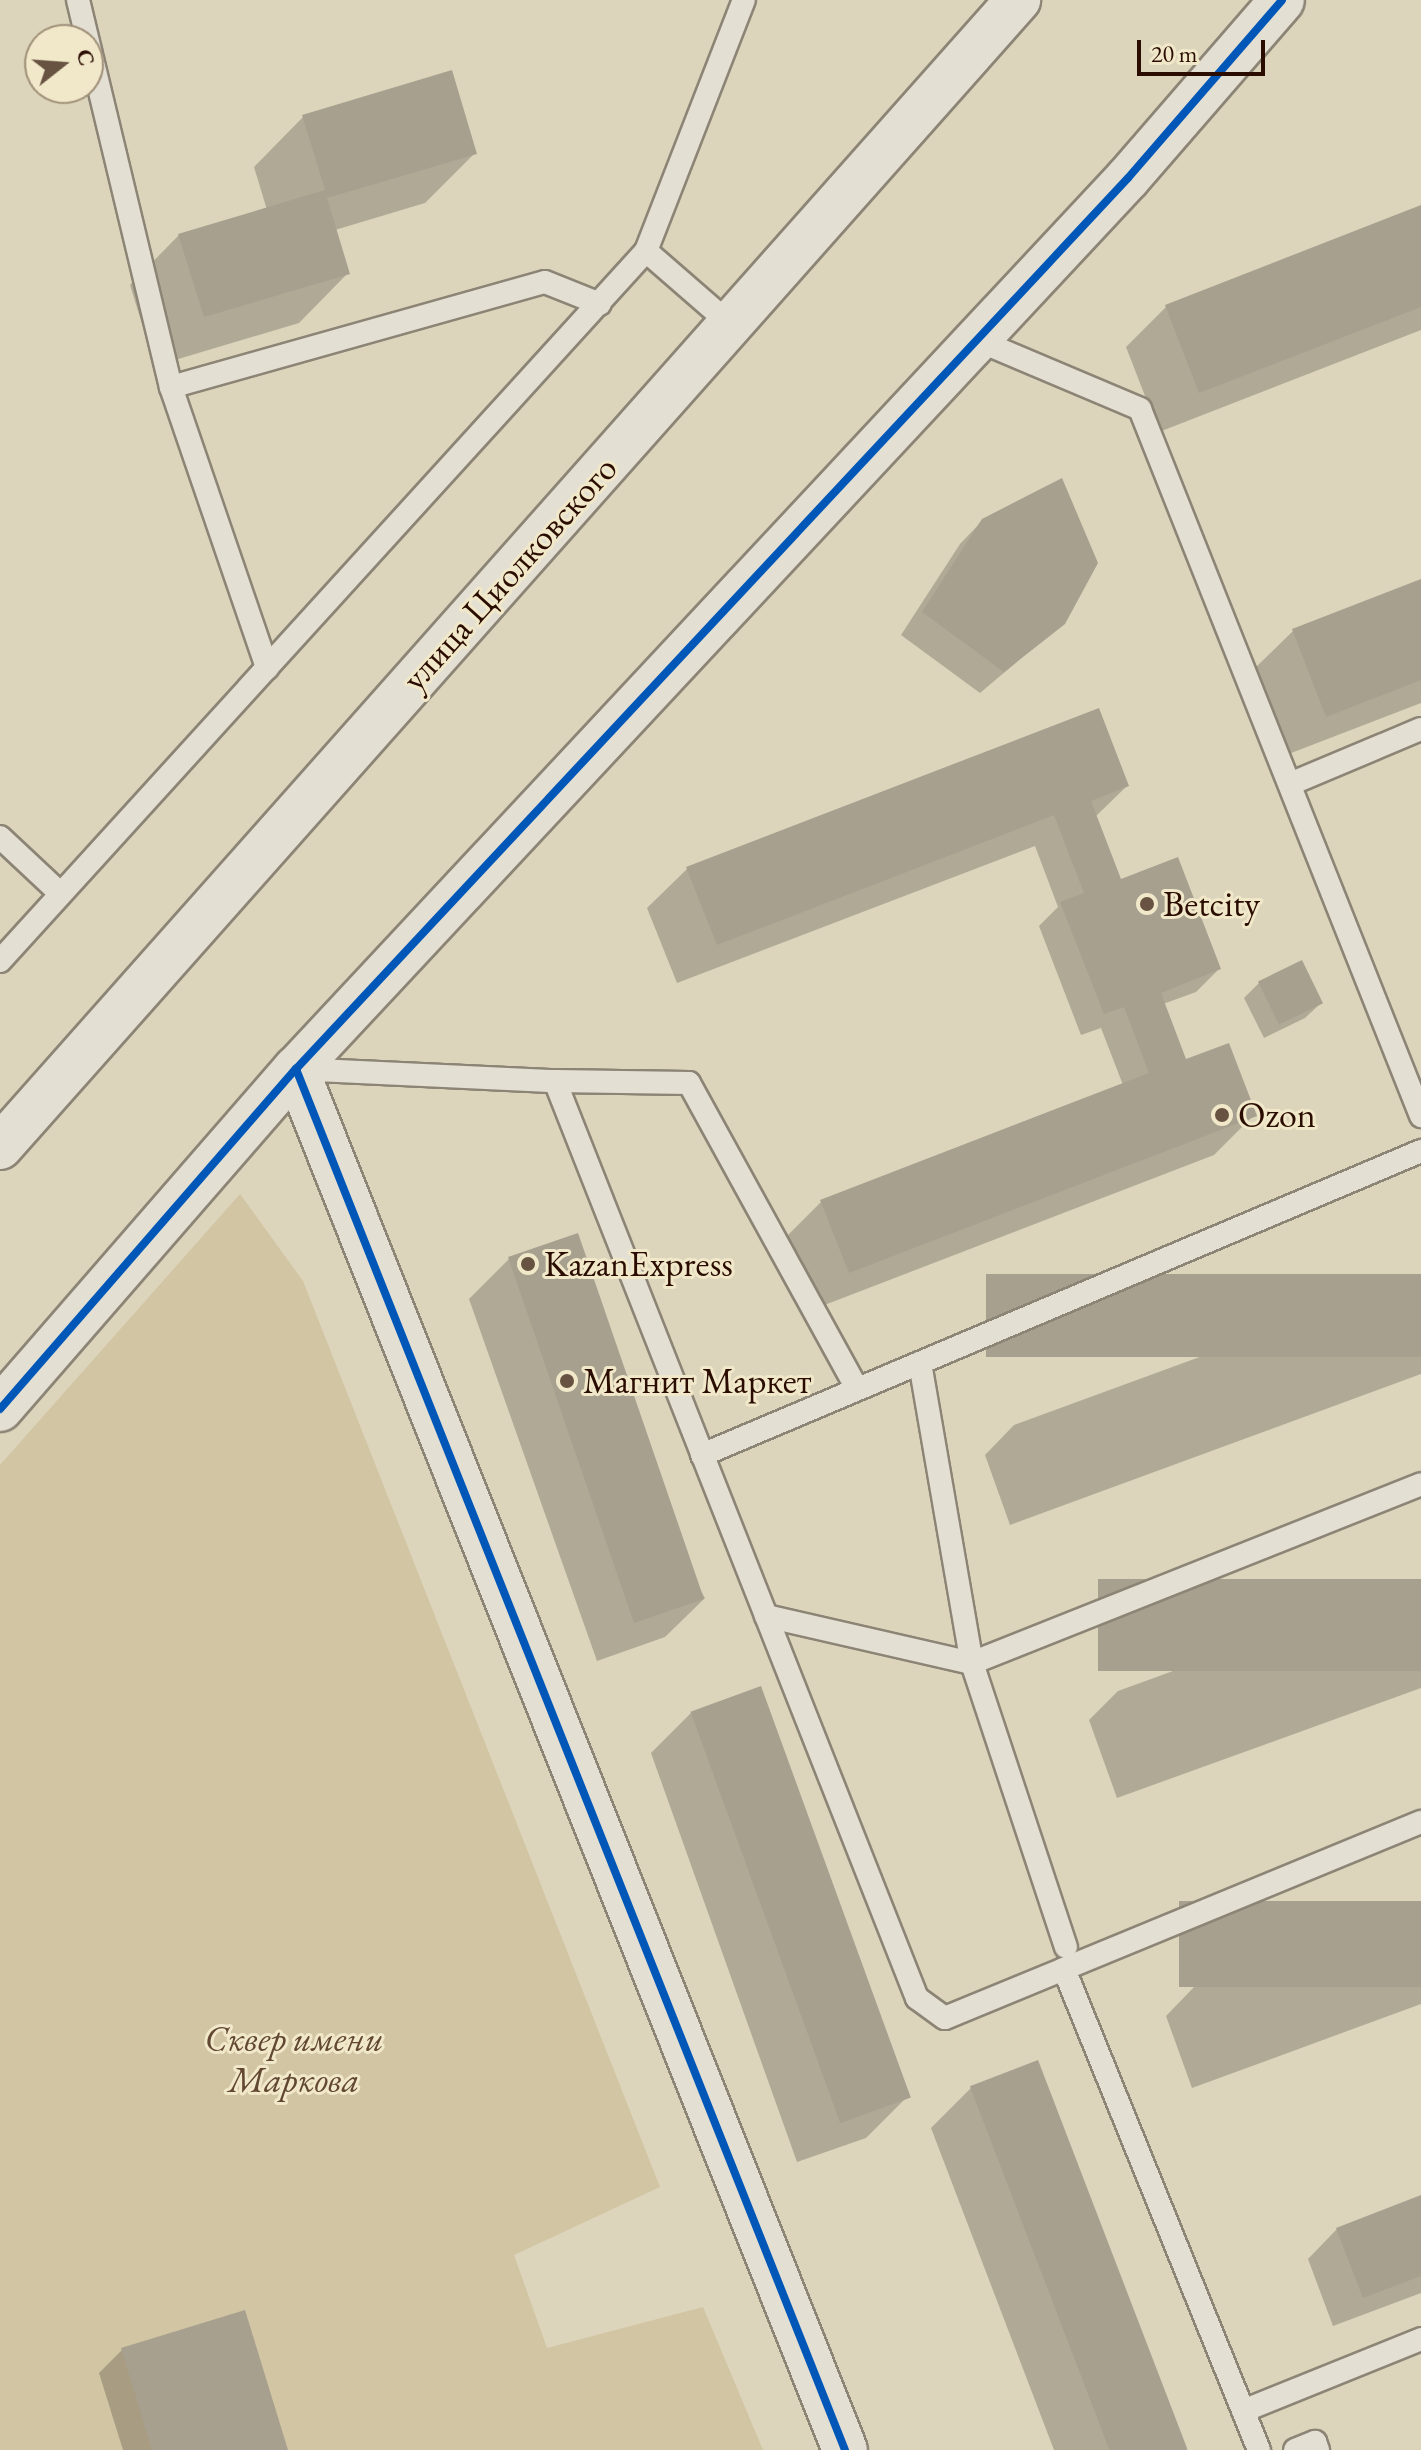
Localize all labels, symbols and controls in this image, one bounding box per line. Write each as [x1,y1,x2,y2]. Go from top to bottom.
north arrow [24,24,104,104]
scale bar [1141,24,1269,74]
text: 20 m [1151,38,1198,69]
text: С [69,46,102,69]
street label: улица Циолковского [392,447,626,699]
place label: Betcity [1163,882,1260,926]
marker: Betcity [1138,895,1156,913]
place label: Ozon [1238,1093,1316,1137]
marker: Ozon [1213,1106,1231,1124]
place label: KazanExpress [544,1242,733,1286]
marker: KazanExpress [519,1255,537,1273]
place label: Магнит Маркет [583,1359,812,1403]
marker: Магнит Маркет [558,1372,576,1390]
park label: Сквер имени Маркова [204,2016,384,2101]

